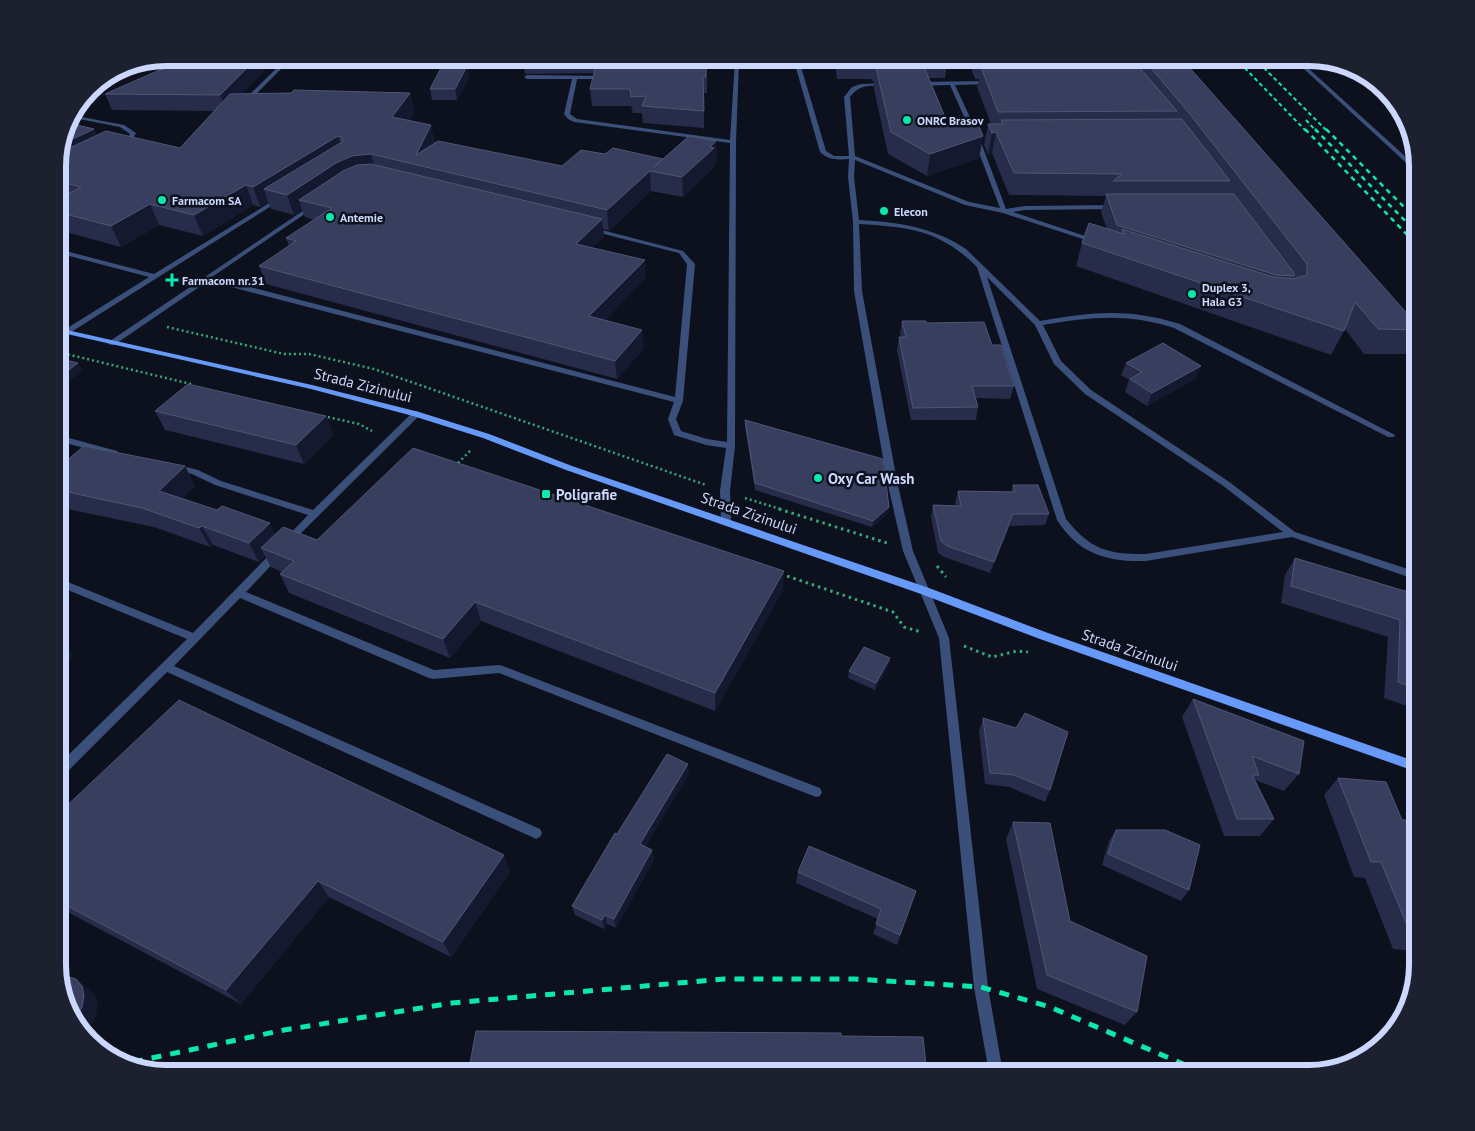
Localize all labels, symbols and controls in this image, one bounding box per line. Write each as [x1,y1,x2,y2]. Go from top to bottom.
place label: ONRC Brasov [917,113,984,128]
marker: ONRC Brasov [901,114,913,126]
place label: Farmacom SA [172,193,242,208]
marker: Farmacom SA [156,194,168,206]
place label: Elecon [894,204,928,219]
marker: Elecon [878,205,890,217]
place label: Antemie [340,210,383,225]
marker: Antemie [324,211,336,223]
place label: Farmacom nr.31 [182,273,265,288]
marker: Farmacom nr.31 [166,274,178,286]
place label: Duplex 3, Hala G3 [1202,280,1251,309]
marker: Duplex 3, Hala G3 [1186,288,1198,300]
street label: Strada Zizinului [312,364,414,406]
place label: Oxy Car Wash [828,469,914,488]
marker: Oxy Car Wash [812,472,824,484]
place label: Poligrafie [556,485,618,504]
marker: Poligrafie [540,488,552,500]
street label: Strada Zizinului [698,488,800,538]
street label: Strada Zizinului [1079,625,1181,675]

